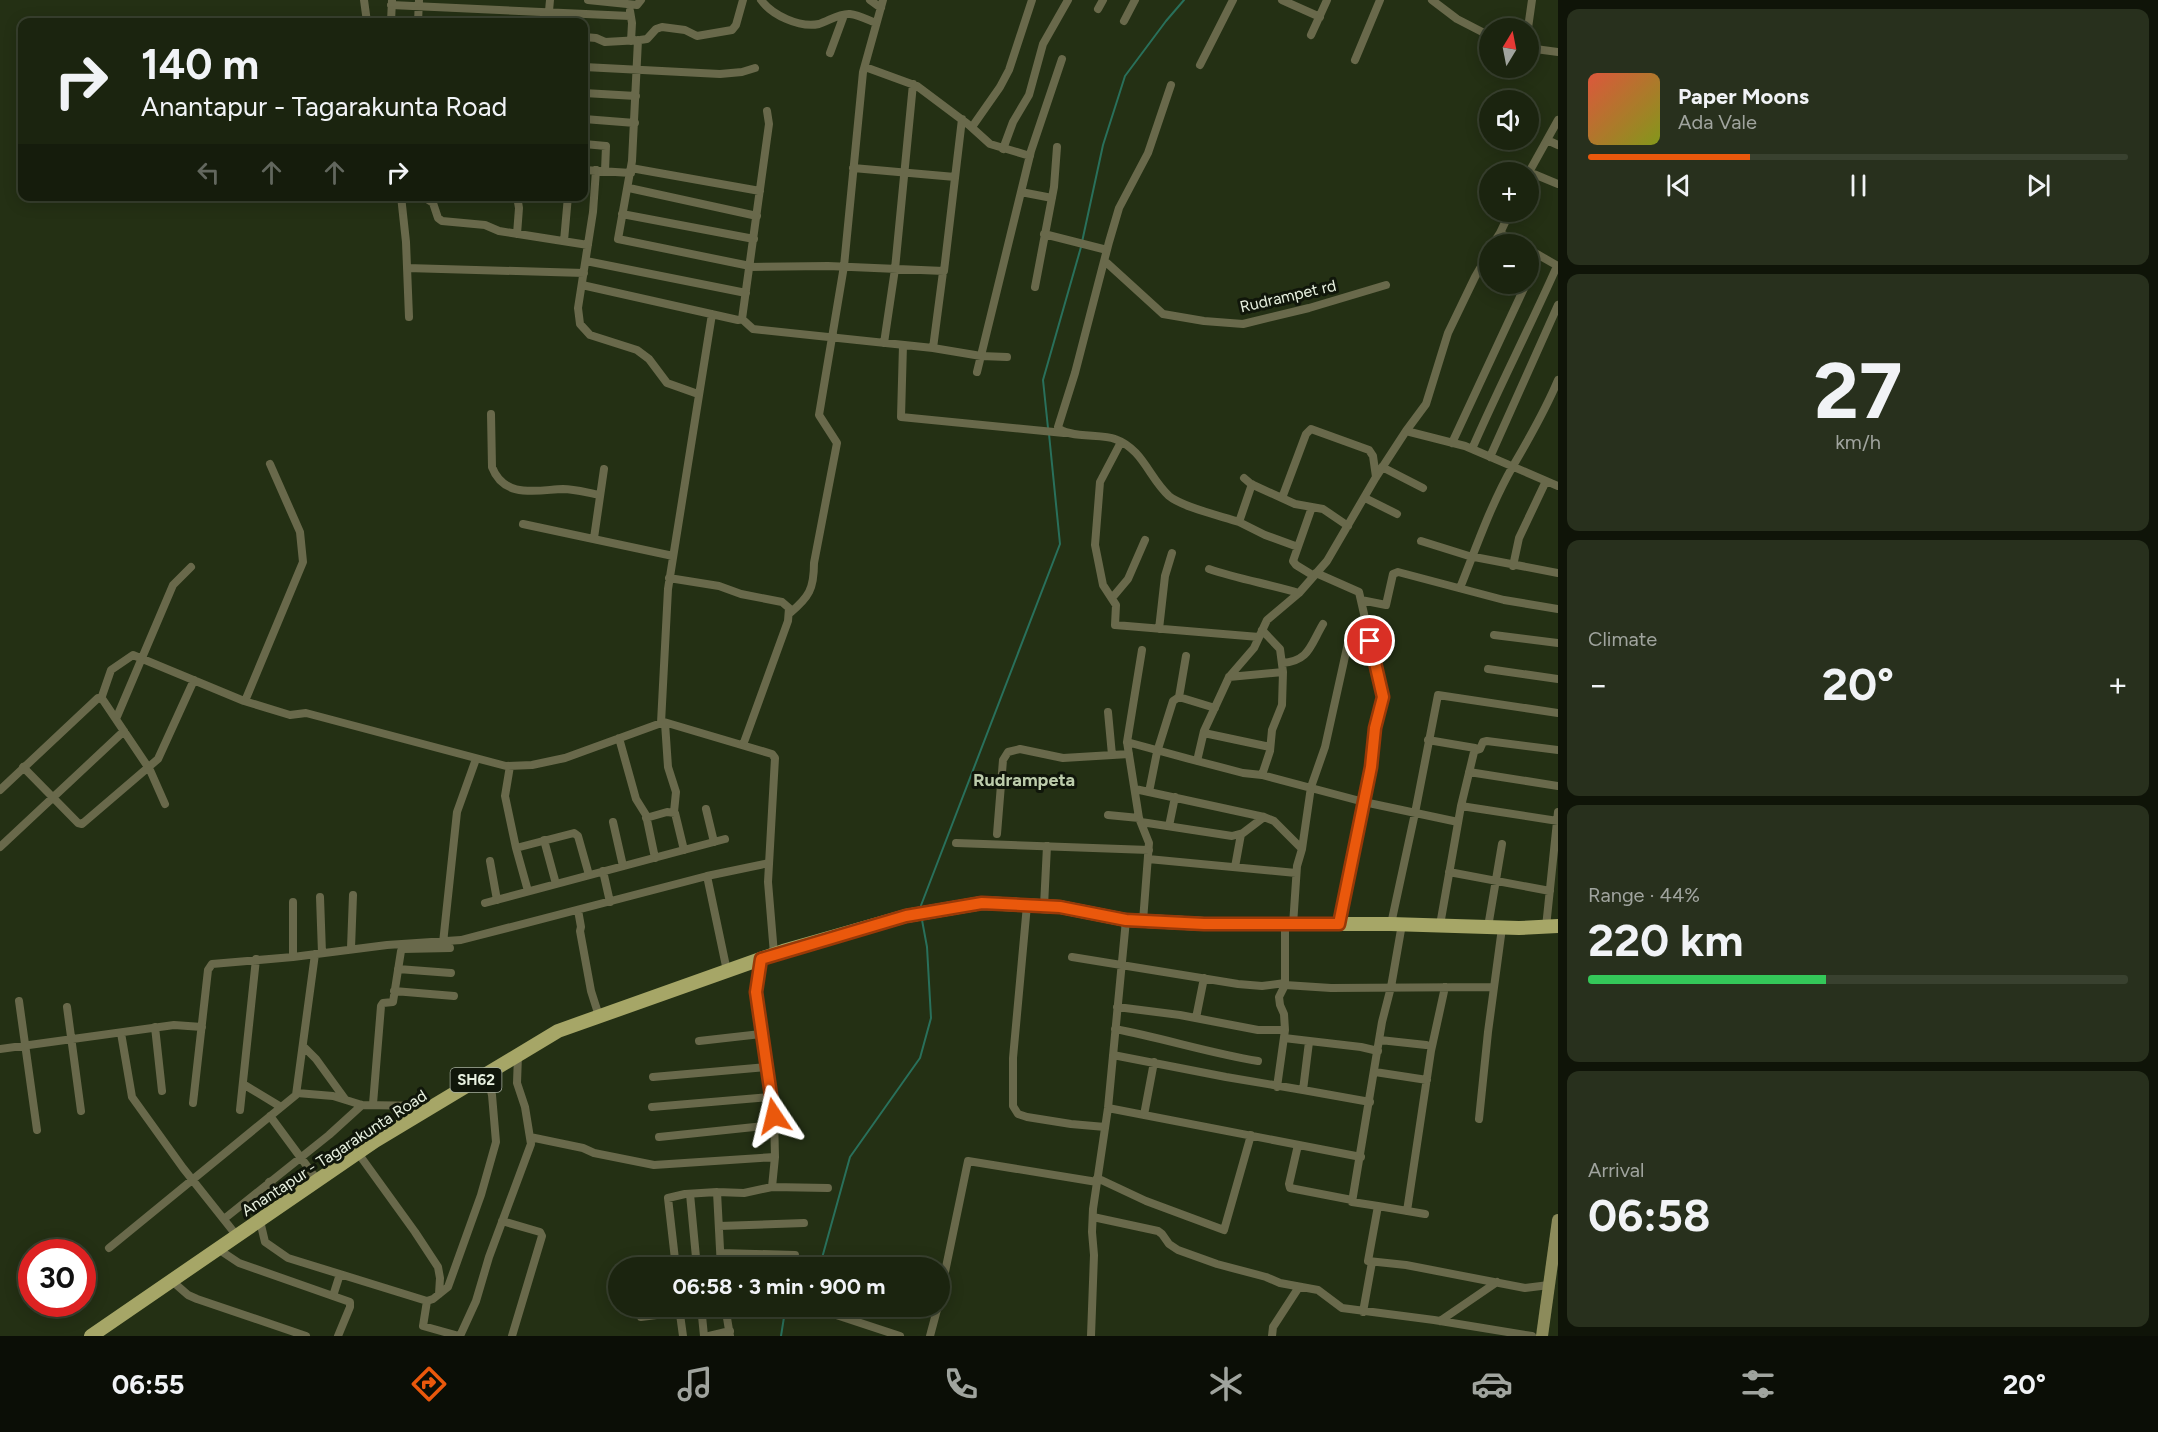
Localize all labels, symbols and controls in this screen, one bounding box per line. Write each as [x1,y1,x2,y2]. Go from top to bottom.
north arrow [1479,18,1539,78]
map controls [1479,18,1539,294]
text: 140 m [141,39,259,90]
icon: right [42,42,120,120]
text: Paper Moons [1678,83,1809,110]
text: Anantapur - Tagarakunta Road [141,90,507,123]
button: sound [1479,90,1539,150]
text: Ada Vale [1678,110,1757,134]
icon: left [192,156,225,189]
icon: ahead [255,156,288,189]
icon: ahead [318,156,351,189]
icon: right [381,156,414,189]
button: + [1479,162,1539,222]
icon: previous [1662,169,1695,202]
icon: pause [1842,169,1875,202]
icon: next [2022,169,2055,202]
button: − [1479,234,1539,294]
street label: Rudrampet rd [1238,276,1338,316]
text: 27 [1814,344,1902,438]
text: km/h [1835,430,1881,454]
pin [1344,615,1395,666]
icon: arrive [1353,624,1386,657]
text: Climate [1588,627,1657,651]
text: 20° [1822,657,1894,711]
text: − [1588,665,1609,704]
text: + [2107,665,2128,704]
district label: Rudrampeta [973,769,1075,791]
text: Range · 44% [1588,883,1700,907]
text: 220 km [1588,913,1743,967]
road number: SH62 [450,1068,502,1092]
position arrow [742,1084,806,1148]
street label: Anantapur - Tagarakunta Road [238,1086,430,1220]
text: Arrival [1588,1158,1644,1182]
text: 06:58 [1588,1188,1711,1242]
speed limit sign: 30 [18,1239,96,1317]
text: 06:58 · 3 min · 900 m [673,1273,885,1300]
icon: directions [408,1363,450,1405]
icon: music [674,1363,716,1405]
icon: phone [940,1363,982,1405]
icon: climate [1205,1363,1247,1405]
icon: car [1471,1363,1513,1405]
icon: filters [1737,1363,1779,1405]
text: 06:55 [112,1368,185,1401]
text: 20° [2003,1368,2046,1401]

